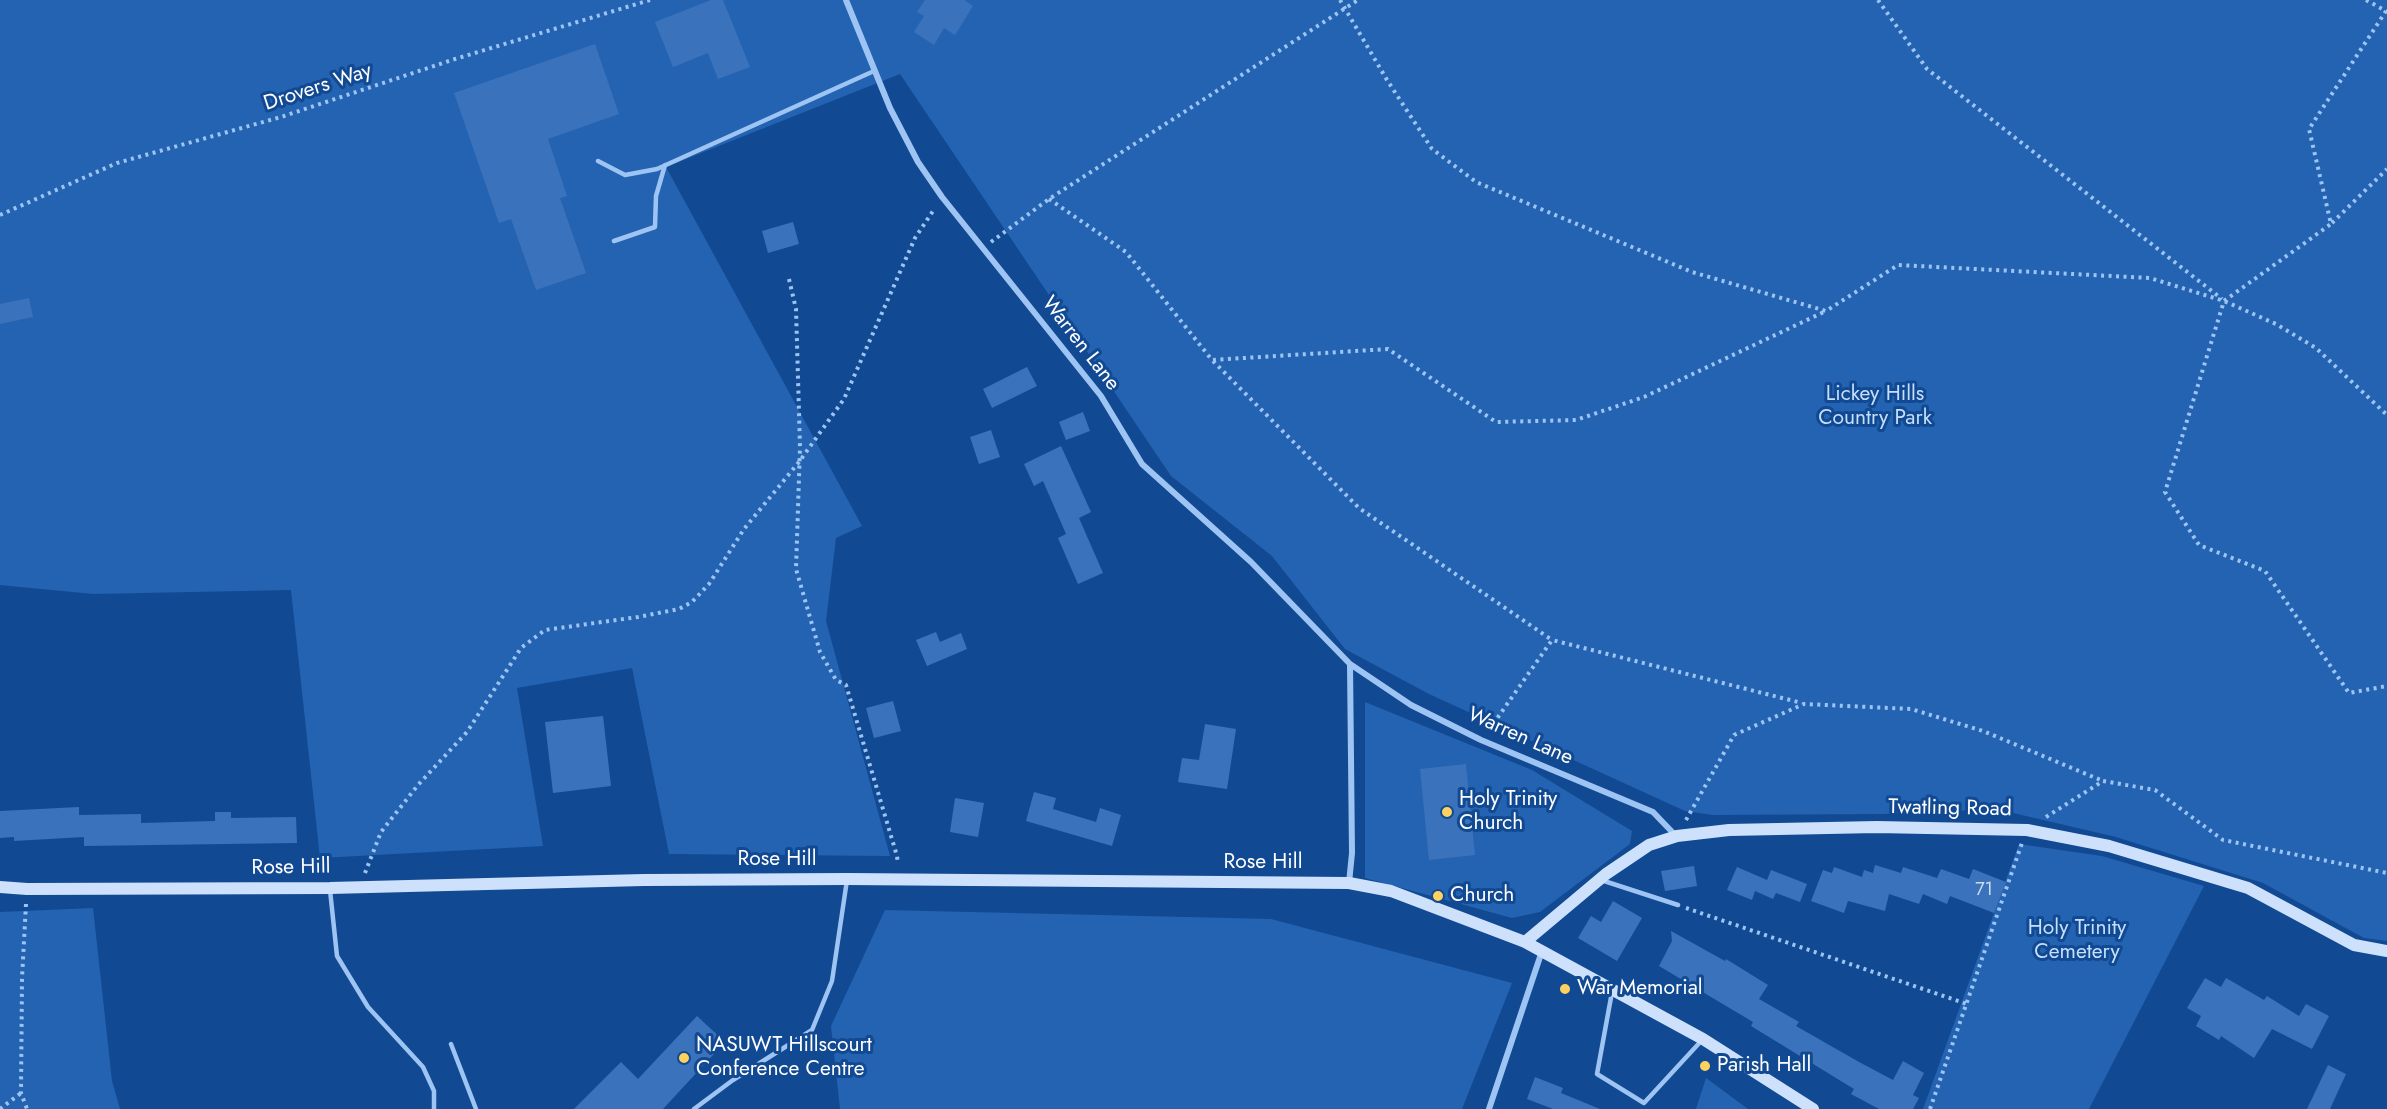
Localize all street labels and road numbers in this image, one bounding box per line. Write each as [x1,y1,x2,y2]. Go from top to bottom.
street label: Drovers Way [261,59,375,117]
street label: Warren Lane [1035,292,1125,396]
street label: Warren Lane [1464,703,1576,771]
street label: Twatling Road [1888,795,2012,823]
street label: Rose Hill [738,847,816,873]
street label: Rose Hill [1224,850,1302,876]
street label: Rose Hill [251,855,331,881]

